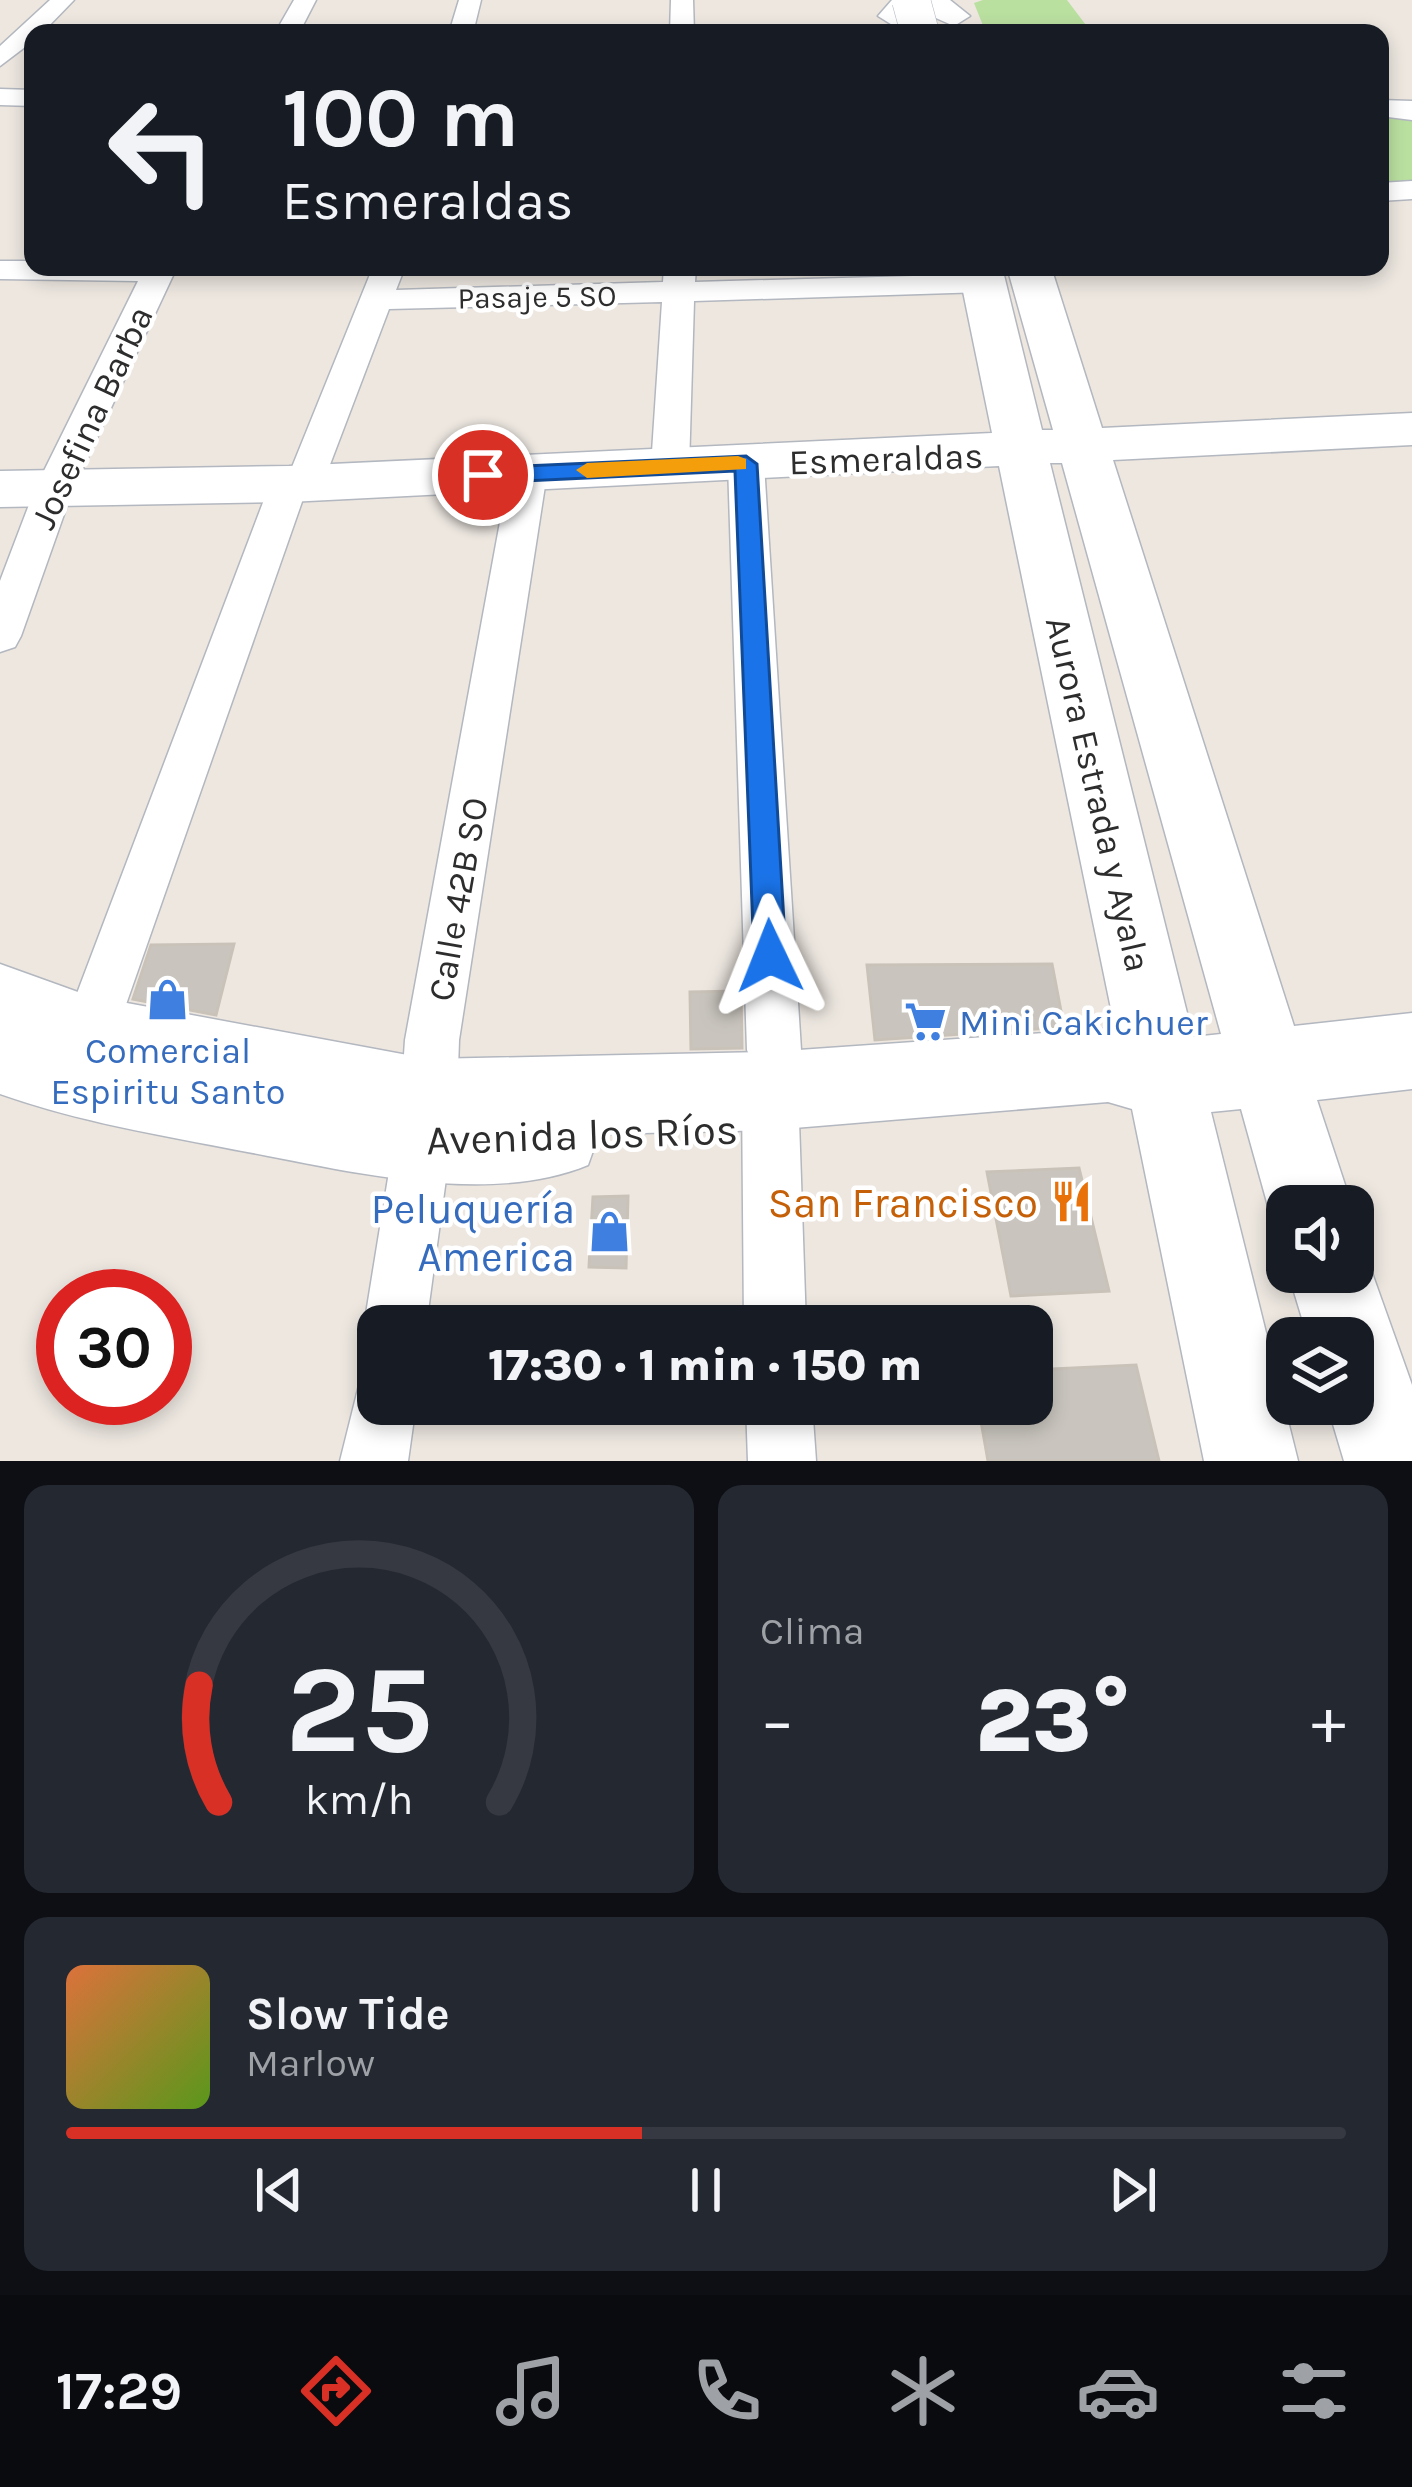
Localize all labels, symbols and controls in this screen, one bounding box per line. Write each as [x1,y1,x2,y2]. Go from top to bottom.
text: 100 m [282,69,519,167]
icon: left [84,72,240,228]
text: Esmeraldas [282,169,573,233]
street label: Pasaje 5 SO [457,278,617,316]
street label: Josefina Barba [22,299,162,536]
pin [432,424,534,526]
street label: Esmeraldas [788,435,984,483]
icon: arrive [450,442,516,508]
street label: Aurora Estrada y Ayala [1037,613,1159,976]
street label: Calle 42B SO [419,794,497,1004]
position arrow [707,893,833,1019]
shop icon: Comercial Espiritu Santo [145,977,191,1023]
supermarket icon: Mini Cakichuer [902,999,948,1045]
place label: Mini Cakichuer [959,1002,1209,1044]
place label: Comercial Espiritu Santo [50,1030,286,1113]
street label: Avenida los Ríos [425,1105,739,1165]
place label: San Francisco [768,1178,1038,1228]
restaurant icon: San Francisco [1049,1179,1095,1225]
place label: Peluquería America [371,1184,575,1282]
map controls [1266,1185,1374,1425]
button: sound [1266,1185,1374,1293]
shop icon: Peluquería America [586,1209,632,1255]
speed limit sign: 30 [36,1269,192,1425]
button: layers [1266,1317,1374,1425]
text: 17:30 · 1 min · 150 m [488,1339,922,1391]
text: Clima [760,1608,864,1654]
text: 25 [285,1637,433,1782]
text: 23° [975,1668,1131,1774]
text: − [760,1682,795,1760]
text: + [1311,1682,1346,1760]
text: km/h [305,1775,413,1825]
text: Slow Tide [246,1988,450,2040]
text: Marlow [246,2040,375,2086]
icon: previous [246,2157,312,2223]
icon: pause [673,2157,739,2223]
icon: next [1100,2157,1166,2223]
icon: directions [294,2349,378,2433]
icon: music [489,2349,573,2433]
icon: phone [685,2349,769,2433]
icon: climate [881,2349,965,2433]
icon: car [1076,2349,1160,2433]
icon: filters [1272,2349,1356,2433]
text: 17:29 [56,2359,182,2423]

